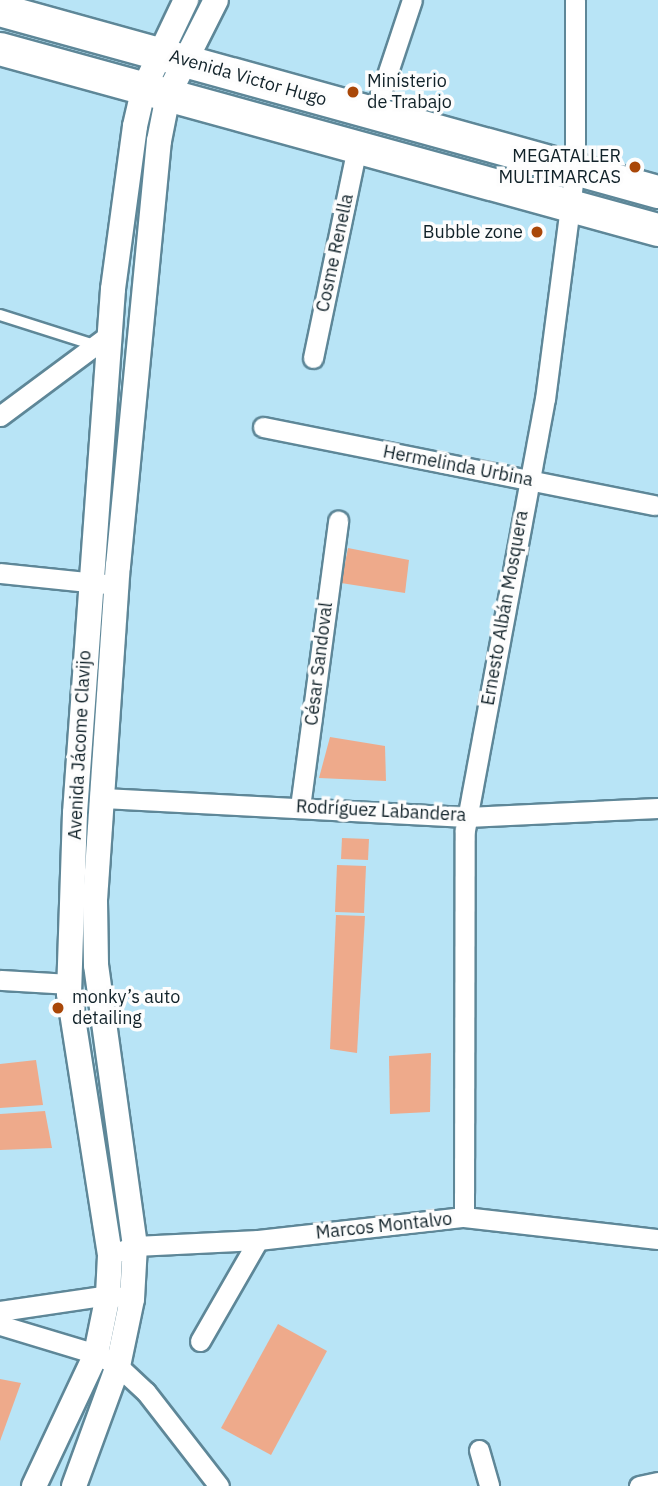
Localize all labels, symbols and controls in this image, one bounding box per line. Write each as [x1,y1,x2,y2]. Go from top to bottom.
street label: Avenida Victor Hugo [167,45,329,111]
place label: Ministerio de Trabajo [367,71,452,114]
marker: Ministerio de Trabajo [345,84,361,100]
place label: MEGATALLER MULTIMARCAS [498,146,621,188]
marker: MEGATALLER MULTIMARCAS [627,159,643,175]
street label: Cosme Renella [312,192,358,314]
place label: Bubble zone [423,221,523,243]
marker: Bubble zone [529,224,545,240]
street label: Hermelinda Urbina [381,441,535,491]
street label: Ernesto Albán Mosquera [477,509,533,707]
street label: César Sandoval [301,601,337,727]
street label: Avenida Jácome Clavijo [64,650,96,840]
street label: Rodríguez Labandera [295,796,467,826]
place label: monky’s auto detailing [72,987,180,1030]
marker: monky’s auto detailing [50,1000,66,1016]
street label: Marcos Montalvo [315,1208,453,1244]

